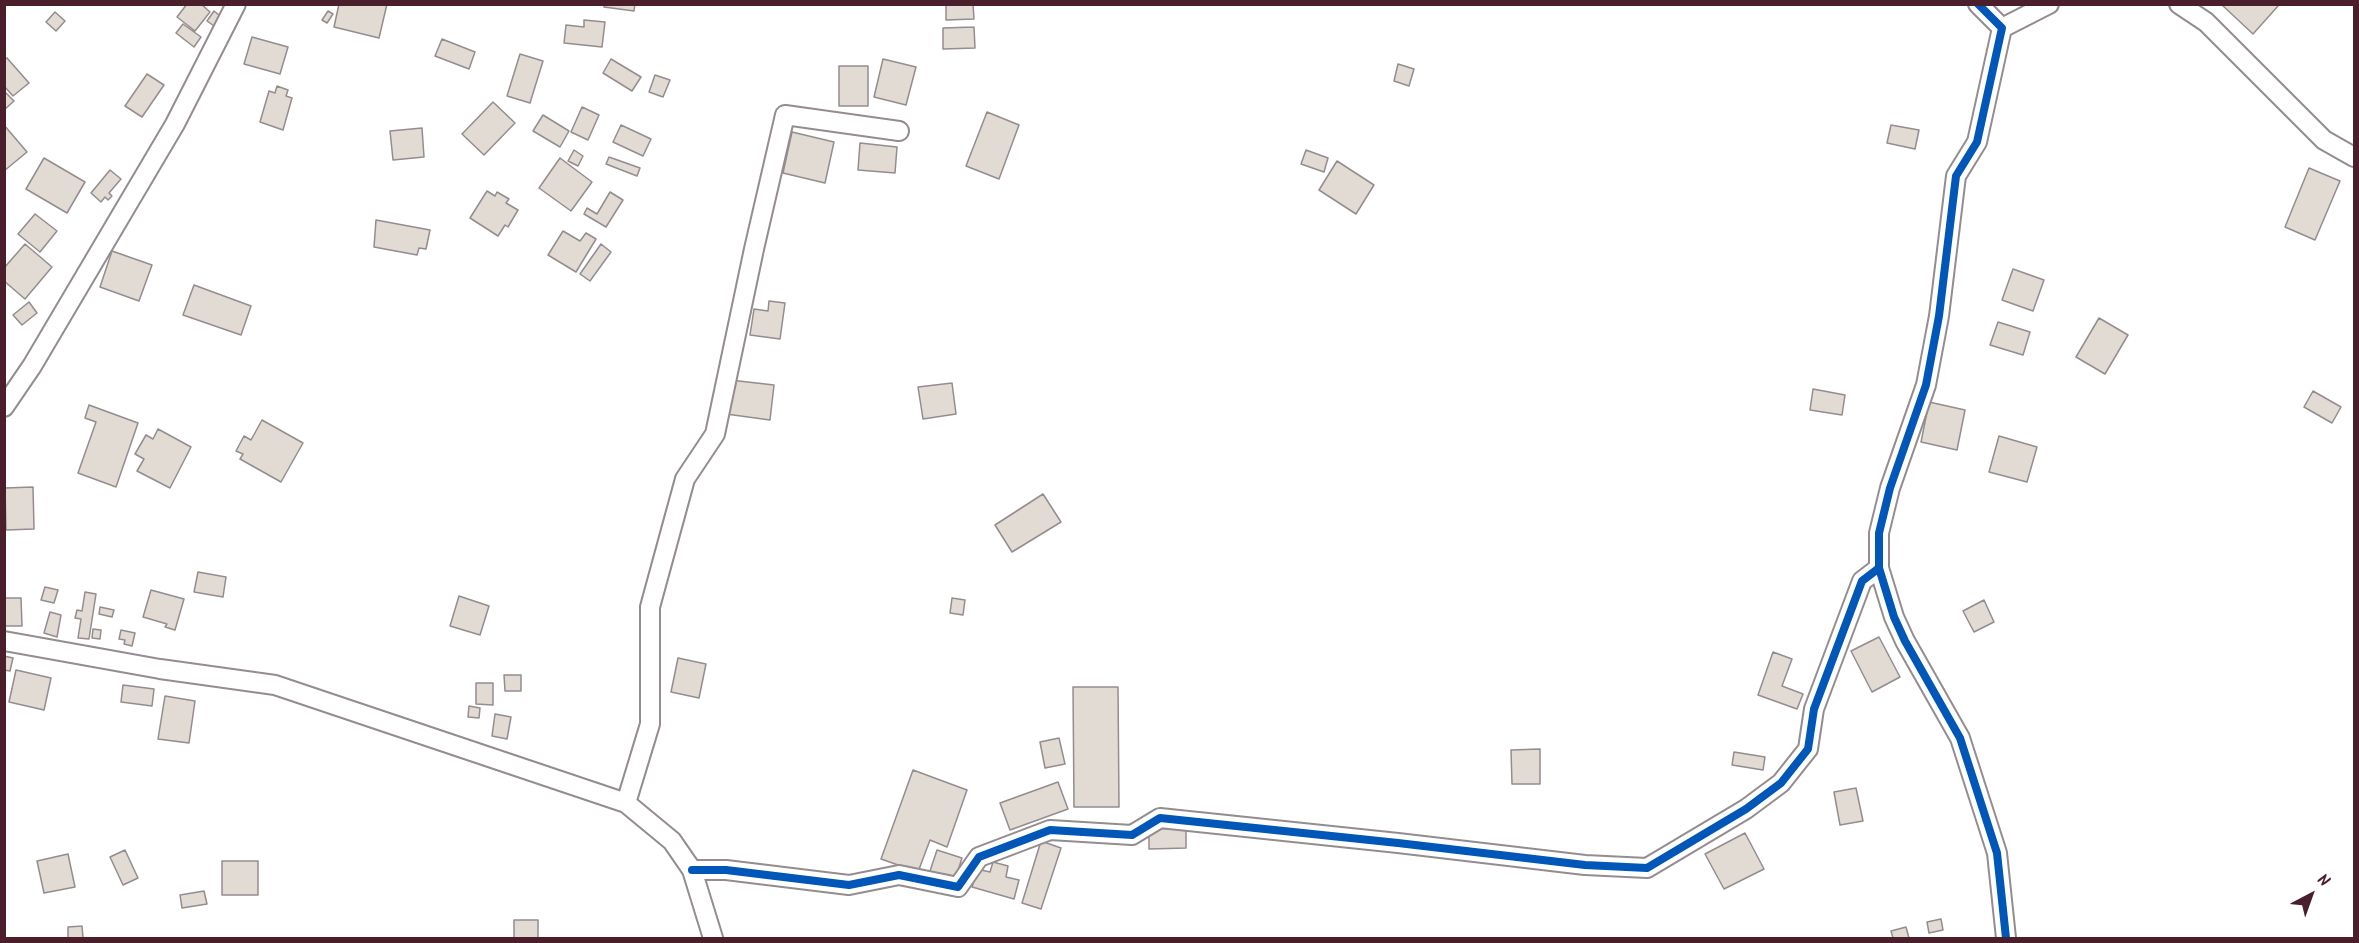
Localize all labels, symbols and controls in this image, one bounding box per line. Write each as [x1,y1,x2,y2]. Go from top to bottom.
north arrow [2281,865,2341,925]
text: N [2311,868,2335,894]

